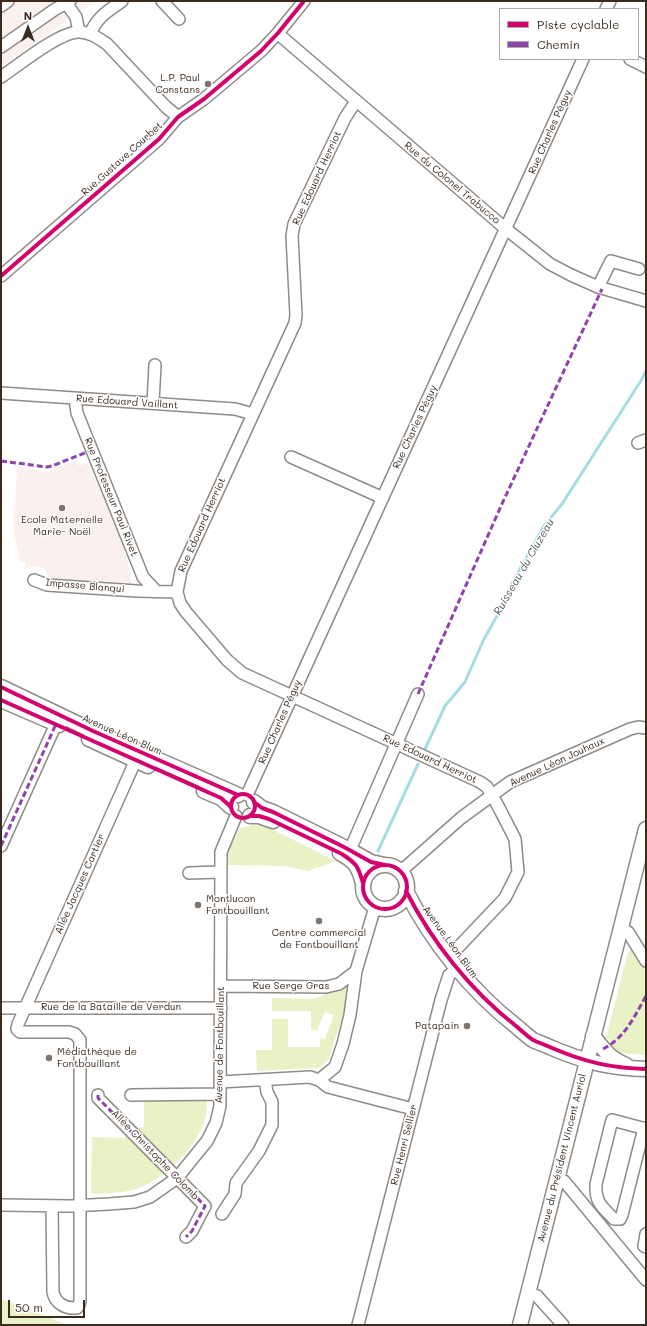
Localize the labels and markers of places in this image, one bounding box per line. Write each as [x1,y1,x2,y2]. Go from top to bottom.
place label: L.P. Paul Constans [156,72,200,96]
marker: L.P. Paul Constans [203,79,213,89]
marker: Ecole Maternelle Marie- Noël [57,503,67,513]
place label: Ecole Maternelle Marie- Noël [21,514,103,538]
place label: Montlucon Fontbouillant [206,893,269,916]
marker: Montlucon Fontbouillant [193,900,203,910]
marker: Centre commercial de Fontbouillant [314,916,324,926]
place label: Centre commercial de Fontbouillant [272,927,366,950]
place label: Patapain [415,1020,459,1032]
marker: Patapain [462,1021,472,1031]
place label: Médiathèque de Fontbouillant [57,1046,137,1070]
marker: Médiathèque de Fontbouillant [44,1053,54,1063]

